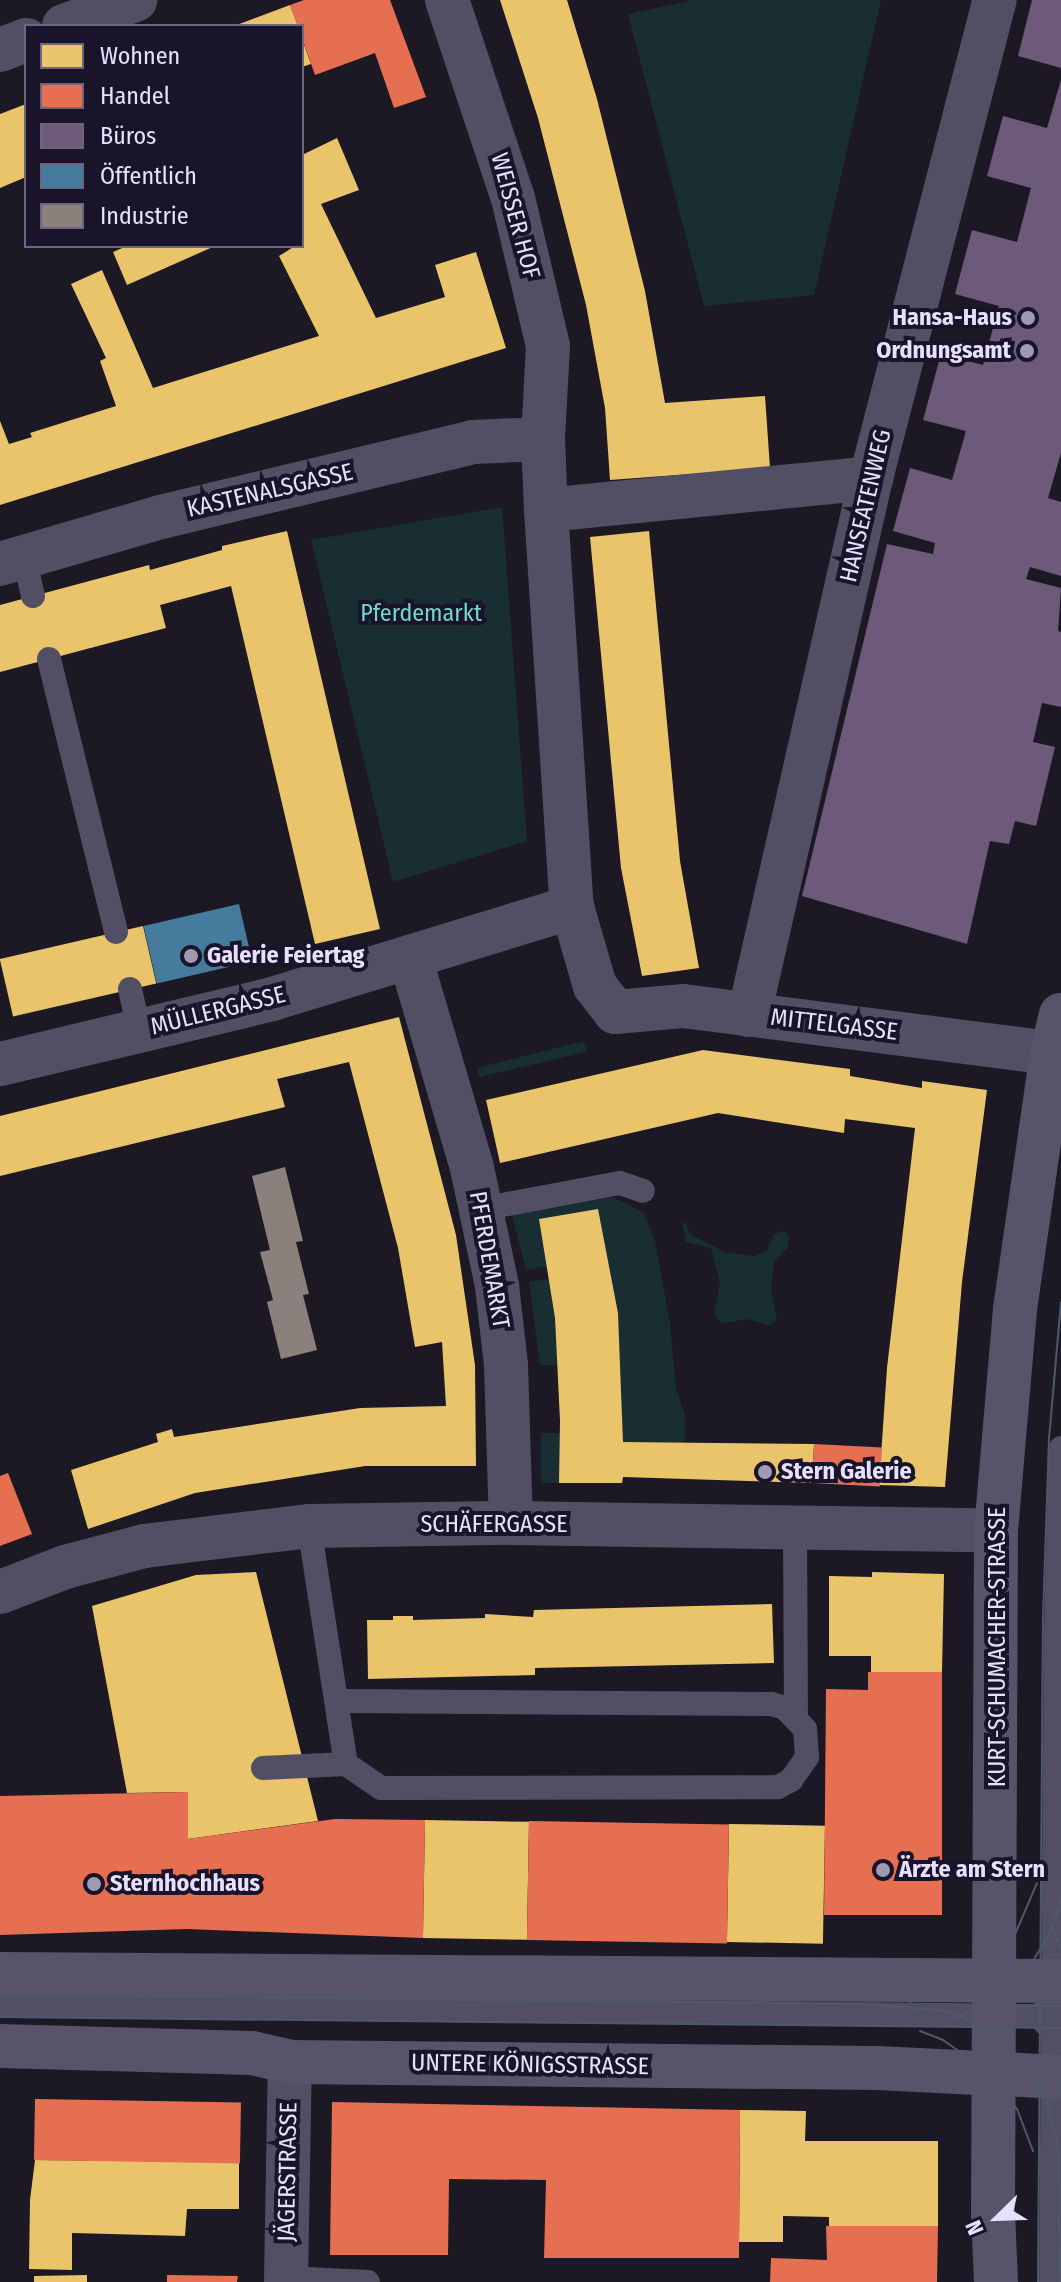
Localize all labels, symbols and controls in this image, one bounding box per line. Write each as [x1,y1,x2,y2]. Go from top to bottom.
legend [24,24,304,248]
text: Wohnen [100,42,180,70]
text: Handel [100,82,170,110]
text: Büros [100,122,156,150]
street label: WEISSER HOF [484,150,546,282]
text: Öffentlich [100,162,197,190]
text: Industrie [100,202,189,230]
place label: Hansa-Haus [893,304,1012,332]
marker: Hansa-Haus [1019,309,1037,327]
place label: Ordnungsamt [876,337,1011,365]
marker: Ordnungsamt [1018,342,1036,360]
street label: HANSEATENWEG [834,427,898,585]
street label: KASTENALSGASSE [184,458,356,524]
park label: Pferdemarkt [360,600,482,628]
place label: Galerie Feiertag [207,942,365,970]
marker: Galerie Feiertag [182,947,200,965]
street label: MÜLLERGASSE [148,980,288,1042]
street label: MITTELGASSE [769,1003,899,1047]
street label: PFERDEMARKT [463,1189,515,1331]
place label: Stern Galerie [781,1458,912,1486]
marker: Stern Galerie [756,1463,774,1481]
street label: KURT-SCHUMACHER-STRASSE [984,1507,1012,1787]
street label: SCHÄFERGASSE [420,1511,568,1539]
place label: Ärzte am Stern [899,1856,1045,1884]
marker: Ärzte am Stern [874,1861,892,1879]
place label: Sternhochhaus [110,1870,260,1898]
marker: Sternhochhaus [85,1875,103,1893]
street label: UNTERE KÖNIGSSTRASSE [411,2049,649,2081]
street label: JÄGERSTRASSE [272,2102,304,2242]
north arrow [957,2178,1037,2258]
text: N [959,2216,989,2239]

